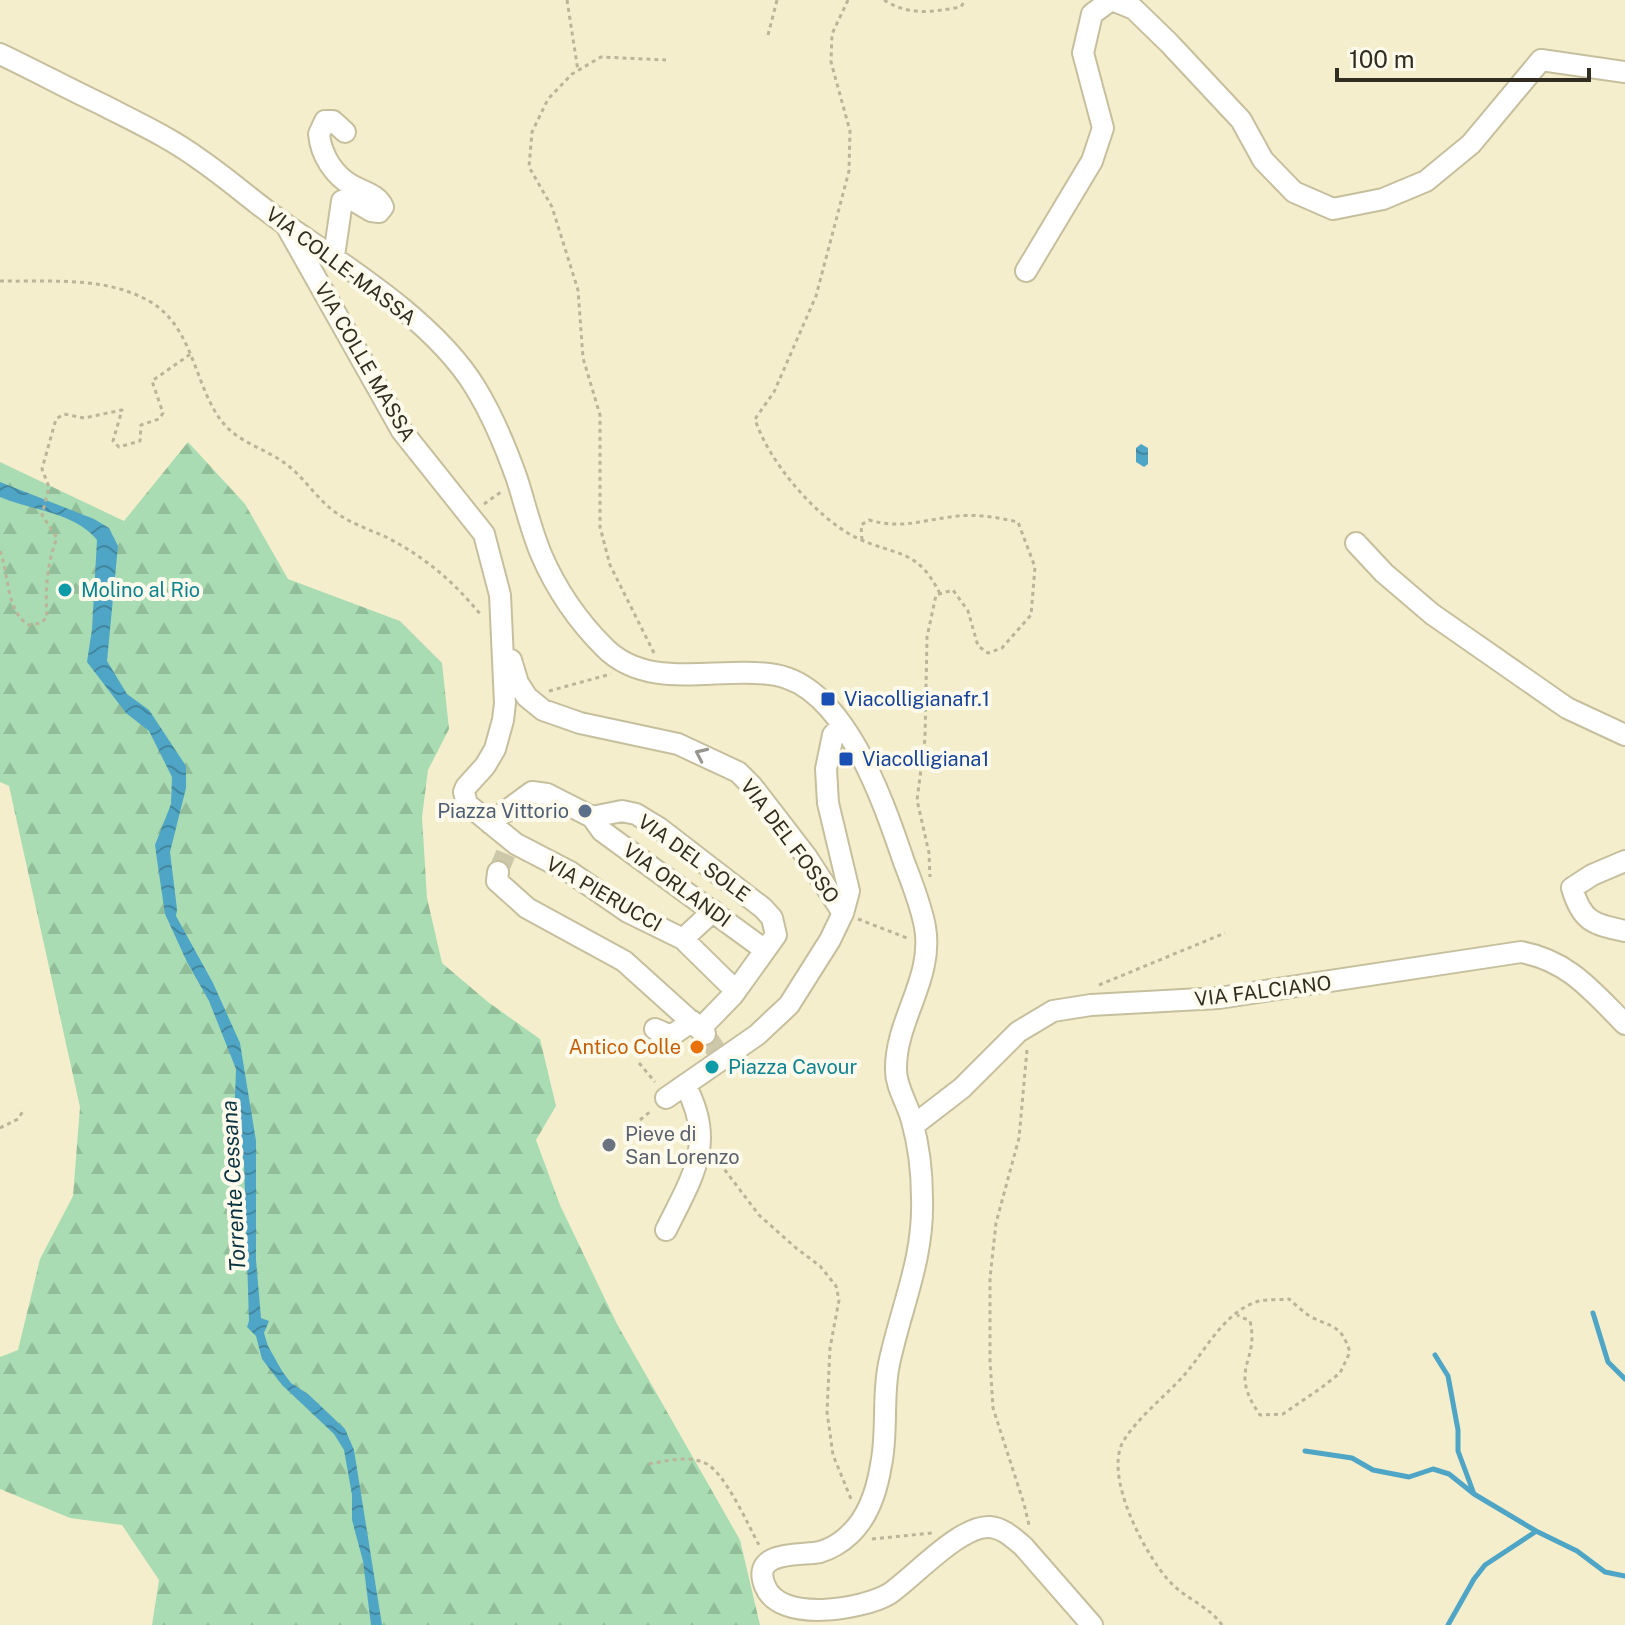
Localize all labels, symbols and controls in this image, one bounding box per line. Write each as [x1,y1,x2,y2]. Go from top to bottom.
scale bar [1337,32,1589,82]
text: 100 m [1349,45,1415,73]
street label: VIA COLLE-MASSA [261,202,421,330]
street label: VIA COLLE MASSA [310,278,420,446]
place label: Molino al Rio [81,578,200,602]
marker: Molino al Rio [56,581,74,599]
place label: Viacolligianafr.1 [844,687,990,711]
marker: Viacolligianafr.1 [819,690,837,708]
place label: Viacolligiana1 [862,747,989,771]
one-way arrow [694,748,709,764]
marker: Viacolligiana1 [837,750,855,768]
street label: VIA DEL FOSSO [736,774,844,908]
place label: Piazza Vittorio [437,799,569,823]
marker: Piazza Vittorio [576,802,594,820]
street label: VIA DEL SOLE [633,809,755,907]
street label: VIA ORLANDI [619,838,735,932]
street label: VIA PIERUCCI [542,851,666,937]
street label: VIA FALCIANO [1193,971,1333,1011]
place label: Antico Colle [568,1035,681,1059]
marker: Antico Colle [688,1038,706,1056]
place label: Piazza Cavour [728,1055,857,1079]
marker: Piazza Cavour [703,1058,721,1076]
water label: Torrente Cessana [216,1100,250,1272]
place label: Pieve di San Lorenzo [625,1122,740,1169]
marker: Pieve di San Lorenzo [600,1136,618,1154]

